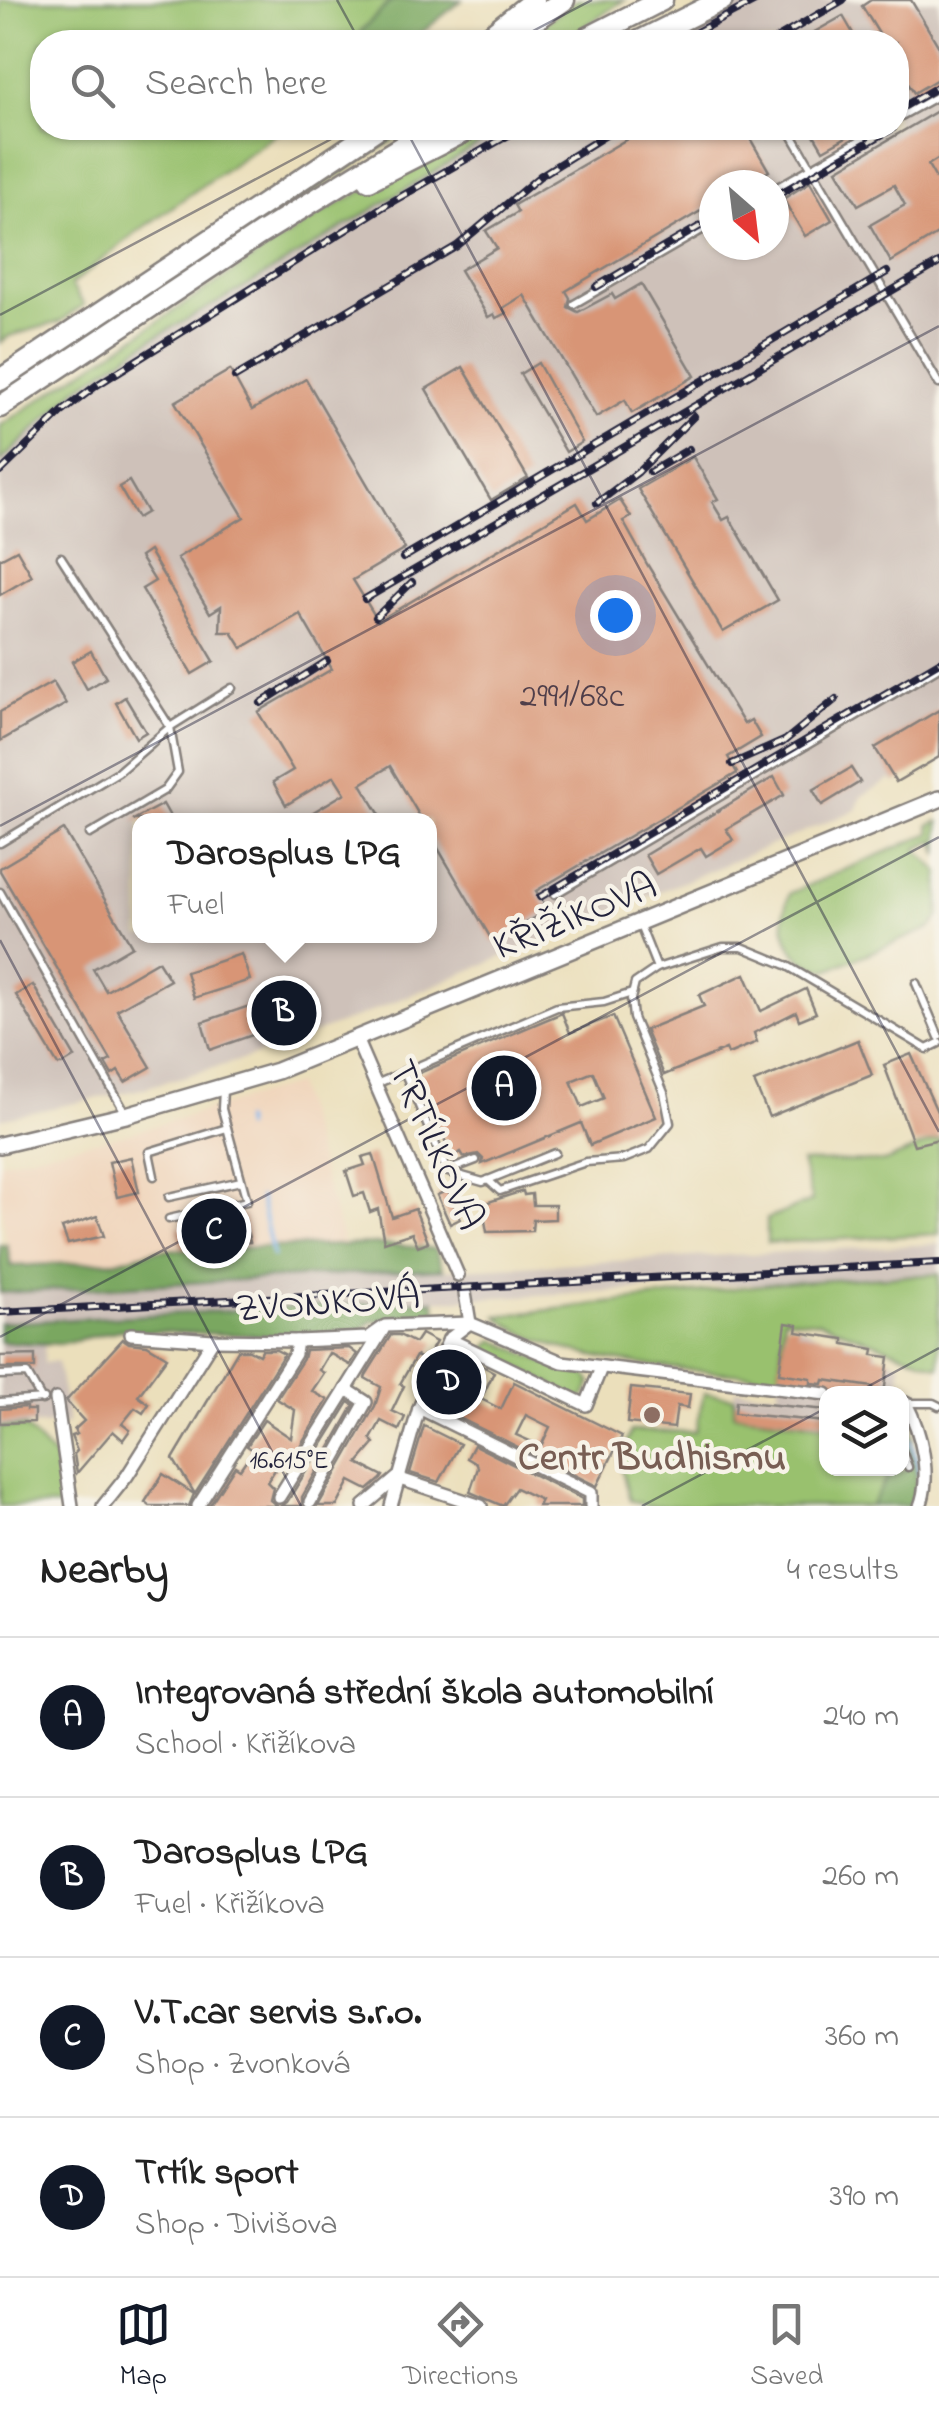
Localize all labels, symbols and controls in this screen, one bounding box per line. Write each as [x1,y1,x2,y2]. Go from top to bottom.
search box [30,30,909,140]
text: Search here [145,57,327,113]
icon: search [65,58,120,113]
north arrow [699,170,789,260]
your location [590,590,641,641]
house number: 2991/68c [520,672,625,723]
popup [132,813,437,943]
text: Darosplus LPG [168,827,401,883]
street label: KŘIŽÍKOVA [485,859,667,978]
text: Fuel [168,883,224,930]
pin: B [252,976,316,1050]
pin: A [472,1050,536,1126]
street label: TRTÍLKOVA [370,1051,498,1241]
pin: C [182,1194,246,1268]
street label: ZVONKOVÁ [235,1269,422,1340]
pin: D [416,1344,482,1420]
map controls [819,1386,909,1476]
button: layers [819,1386,909,1476]
marker: Centr Budhismu [641,1404,663,1426]
place label: Centr Budhismu [518,1430,786,1489]
text: 16.615°E [249,1444,329,1480]
text: Nearby [40,1541,168,1602]
text: 4 results [787,1548,899,1595]
text: Integrovaná střední škola automobilní [135,1666,714,1722]
text: A [63,1694,82,1741]
text: 240 m [823,1694,899,1741]
text: School · Křižíkova [135,1722,356,1769]
text: Darosplus LPG [135,1826,368,1882]
text: B [62,1854,83,1901]
text: 260 m [822,1854,899,1901]
text: Fuel · Křižíkova [135,1882,325,1929]
text: V.T.car servis s.r.o. [135,1986,421,2042]
text: C [64,2014,81,2061]
text: 360 m [825,2014,899,2061]
text: Shop · Zvonková [135,2042,350,2089]
text: Trtík sport [135,2146,299,2202]
text: D [61,2174,84,2221]
text: 390 m [829,2174,899,2221]
text: Shop · Divišova [135,2202,338,2249]
tab: Map [116,2297,171,2398]
tab: Directions [402,2297,519,2398]
tab: Saved [750,2297,823,2398]

